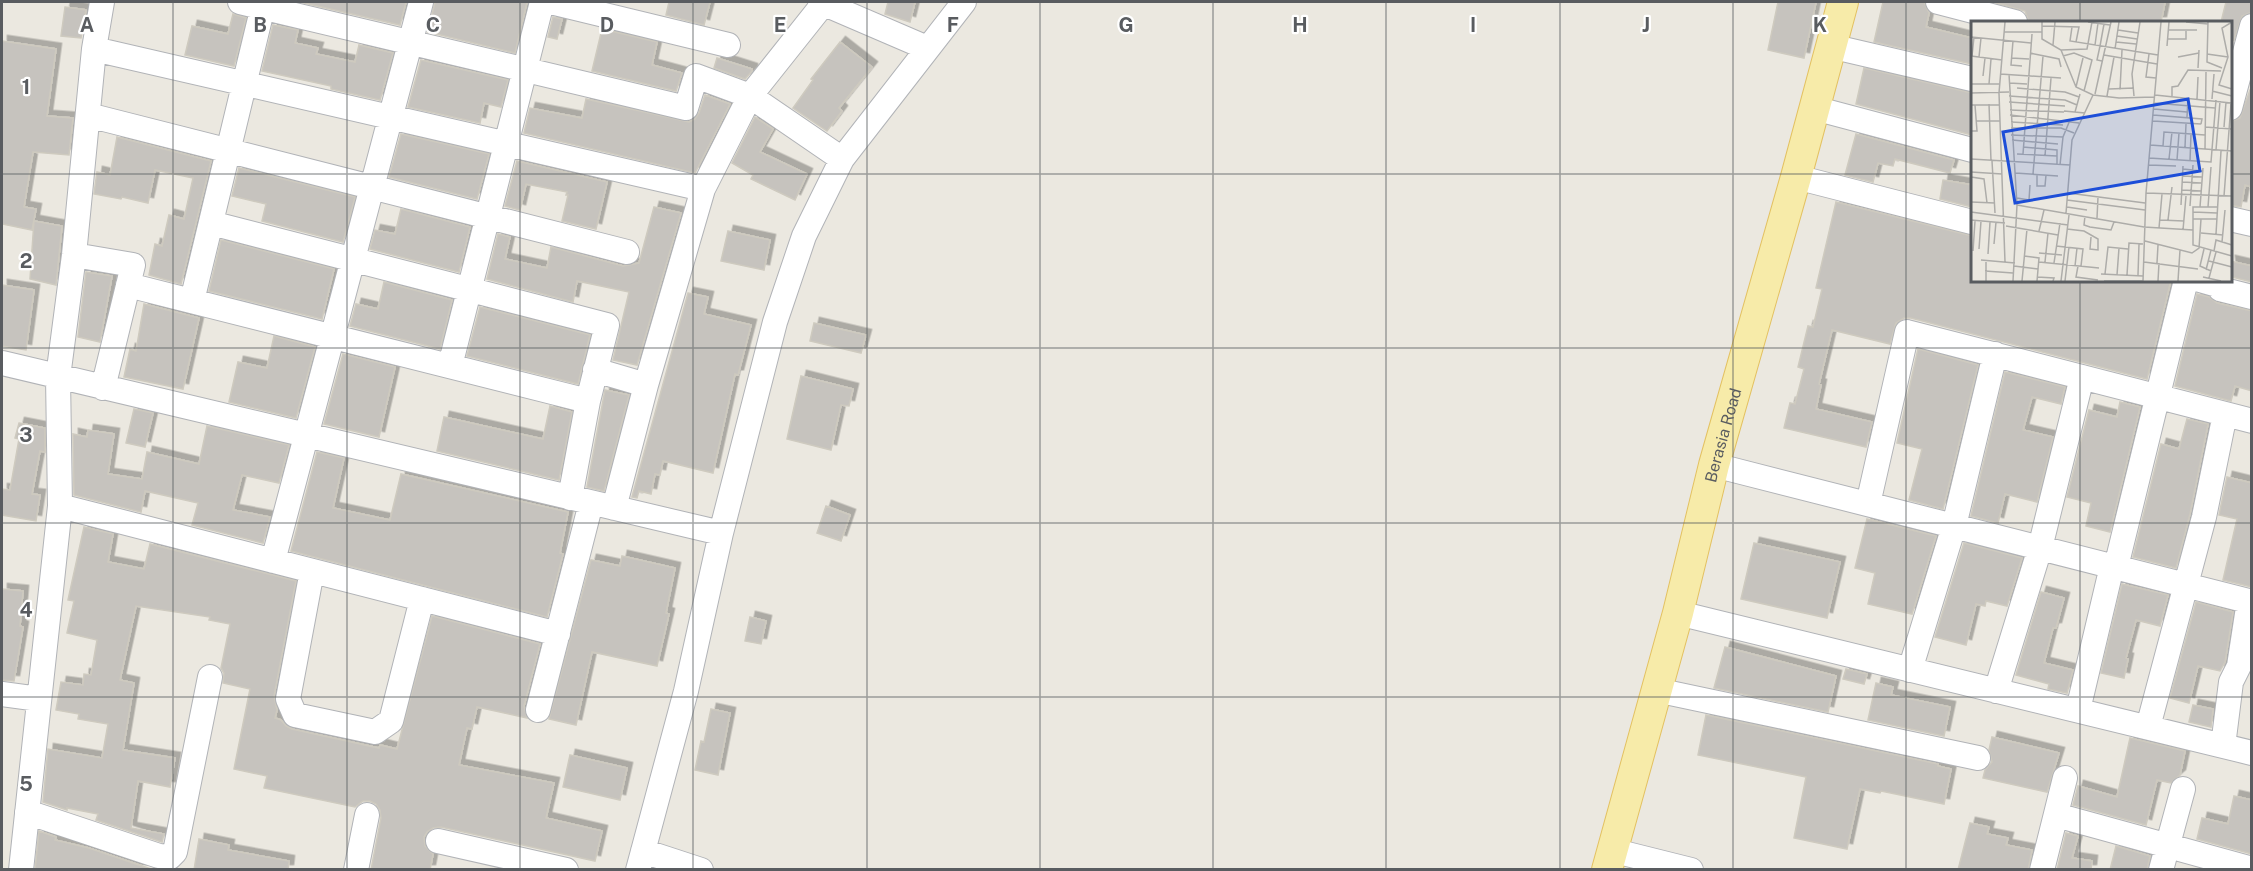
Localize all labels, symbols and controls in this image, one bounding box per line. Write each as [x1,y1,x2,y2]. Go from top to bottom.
text: A [80,13,94,37]
text: B [253,13,267,37]
text: C [426,13,440,37]
text: D [600,13,614,37]
text: E [774,13,786,37]
text: F [947,13,959,37]
text: G [1118,13,1134,37]
text: H [1292,13,1308,37]
text: I [1470,13,1476,37]
text: J [1642,13,1650,37]
text: K [1813,13,1827,37]
inset map [1971,21,2232,282]
text: 1 [22,75,30,99]
text: 2 [20,249,32,273]
street label: Berasia Road [1701,386,1745,484]
text: 3 [19,423,33,447]
text: 4 [19,598,33,622]
text: 5 [19,772,33,796]

